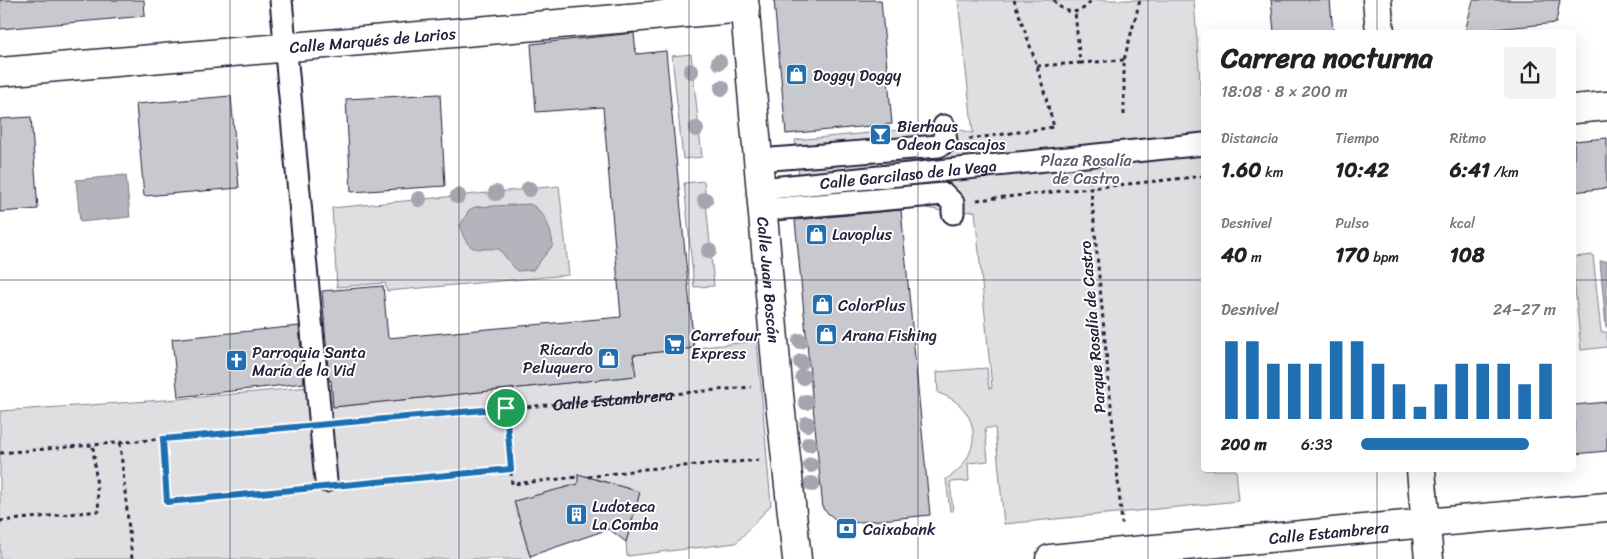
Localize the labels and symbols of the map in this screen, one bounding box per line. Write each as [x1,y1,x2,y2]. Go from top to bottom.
street label: Calle Marqués de Larios [288,19,458,62]
place label: Doggy Doggy [813,61,902,90]
shop icon: Doggy Doggy [785,63,809,87]
place label: Bierhaus Odeon Cascajos [897,112,1006,159]
bar icon: Bierhaus Odeon Cascajos [869,123,893,147]
park label: Plaza Rosalía de Castro [1040,146,1133,193]
street label: Calle Garcilaso de la Vega [819,151,998,198]
street label: Calle Juan Boscán [748,215,788,345]
place label: Lavoplus [832,220,893,249]
shop icon: Lavoplus [804,222,828,246]
street label: Parque Rosalía de Castro [1071,239,1114,414]
place label: ColorPlus [838,291,906,320]
shop icon: ColorPlus [810,293,834,317]
place label: Carrefour Express [691,321,762,368]
place label: Arana Fishing [841,321,937,350]
shop icon: Arana Fishing [814,323,838,347]
supermarket icon: Carrefour Express [663,332,687,356]
place label: Ricardo Peluquero [523,335,593,382]
place label: Parroquia Santa María de la Vid [252,338,366,385]
shop icon: Ricardo Peluquero [597,346,621,370]
church icon: Parroquia Santa María de la Vid [224,349,248,373]
street label: Calle Estambrera [552,380,675,419]
pin [485,387,527,429]
place label: Ludoteca La Comba [592,492,659,539]
building icon: Ludoteca La Comba [564,503,588,527]
street label: Calle Estambrera [1268,513,1391,553]
place label: Caixabank [863,515,936,544]
bank icon: Caixabank [835,517,859,541]

